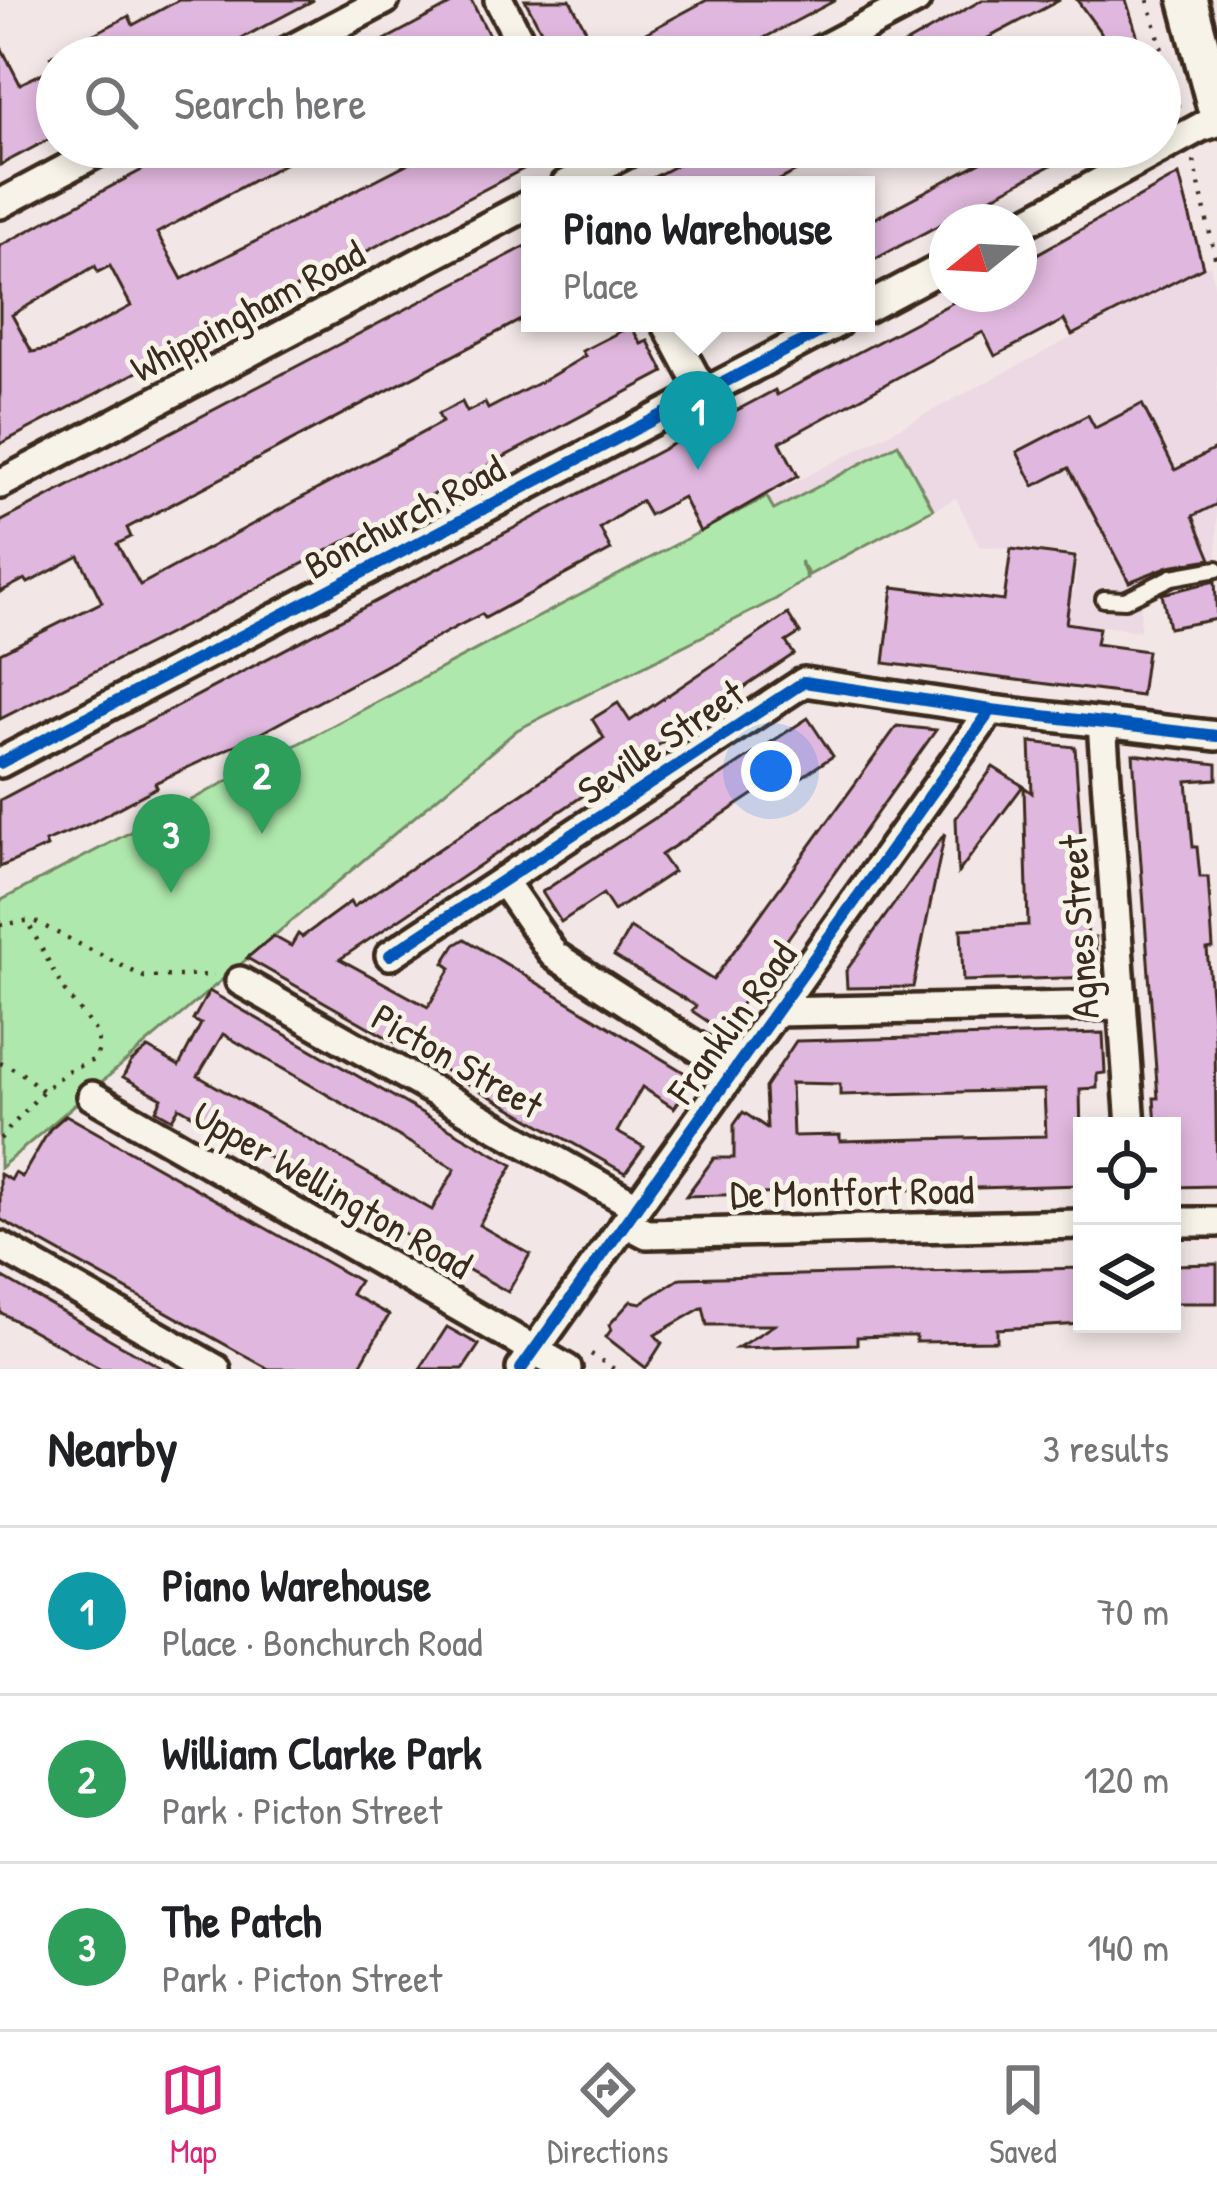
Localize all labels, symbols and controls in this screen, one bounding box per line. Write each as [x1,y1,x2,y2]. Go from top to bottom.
search box [36,36,1181,168]
icon: search [78,69,144,135]
text: Search here [174,72,366,133]
popup [521,176,875,332]
text: Piano Warehouse [563,197,833,258]
north arrow [929,204,1037,312]
street label: Whippingham Road [121,226,373,394]
text: Place [563,258,639,311]
pin: 1 [659,371,737,470]
street label: Bonchurch Road [295,441,513,591]
street label: Seville Street [566,666,754,816]
pin: 2 [223,735,301,834]
your location [741,741,801,801]
pin: 3 [132,794,210,893]
street label: Agnes Street [1045,833,1111,1021]
street label: Franklin Road [654,930,808,1115]
street label: Picton Street [363,990,554,1131]
street label: Upper Wellington Road [184,1088,482,1290]
map controls [1073,1117,1181,1333]
button: locate [1073,1117,1181,1225]
street label: De Montfort Road [730,1162,974,1220]
button: layers [1073,1225,1181,1333]
text: Nearby [48,1413,178,1482]
text: 3 results [1043,1421,1169,1474]
text: Piano Warehouse [162,1554,431,1615]
text: 1 [80,1584,94,1637]
text: 70 m [1097,1584,1169,1637]
text: Place · Bonchurch Road [162,1615,482,1668]
text: William Clarke Park [162,1722,482,1783]
text: 2 [78,1752,96,1805]
text: 120 m [1084,1752,1169,1805]
text: Park · Picton Street [162,1783,442,1836]
text: The Patch [162,1890,321,1951]
text: 3 [78,1920,96,1973]
text: 140 m [1087,1920,1169,1973]
text: Park · Picton Street [162,1951,442,2004]
tab: Map [160,2057,226,2173]
tab: Directions [547,2057,669,2173]
tab: Saved [989,2057,1057,2173]

